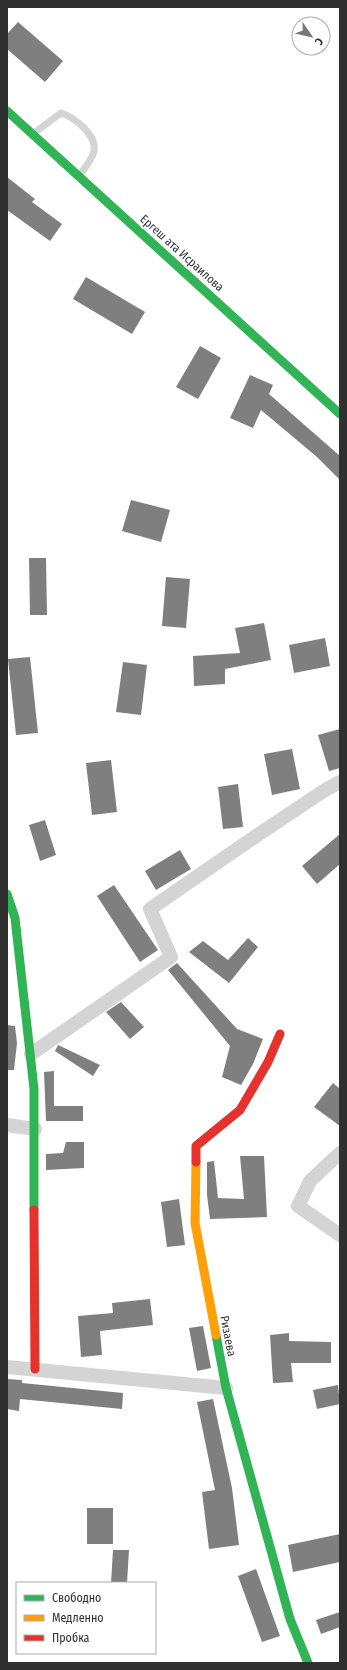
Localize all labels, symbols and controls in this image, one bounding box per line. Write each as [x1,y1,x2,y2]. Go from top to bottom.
north arrow [291,16,331,56]
text: С [312,35,326,48]
street label: Ергеш ата Исраилова [137,212,227,294]
street label: Ризаева [217,1314,239,1358]
legend [16,1582,156,1654]
text: Свободно [52,1591,101,1605]
text: Медленно [52,1611,104,1625]
text: Пробка [52,1631,90,1645]

